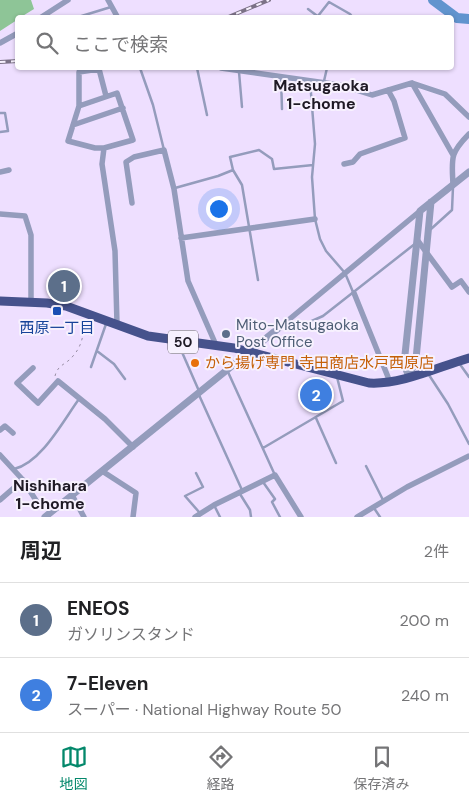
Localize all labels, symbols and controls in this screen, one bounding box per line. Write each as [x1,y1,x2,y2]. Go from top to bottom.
search box [15,15,454,70]
icon: search [33,29,61,57]
text: ここで検索 [73,32,168,57]
district label: Matsugaoka 1-chome [273,75,369,114]
your location [206,196,232,222]
pin: 1 [48,267,80,305]
marker: 西原一丁目 [51,305,63,317]
place label: Mito-Matsugaoka Post Office [236,315,359,352]
place label: 西原一丁目 [19,318,95,338]
marker: Mito-Matsugaoka Post Office [220,328,232,340]
road number: 50 [168,331,198,354]
place label: から揚げ専門 寺田商店水戸西原店 [205,353,434,373]
marker: から揚げ専門 寺田商店水戸西原店 [189,357,201,369]
pin: 2 [300,376,332,414]
district label: Nishihara 1-chome [13,475,87,514]
text: 周辺 [20,537,62,565]
text: 2件 [424,541,449,562]
text: ENEOS [67,596,129,621]
text: 1 [33,610,39,631]
text: 200 m [400,610,449,631]
text: ガソリンスタンド [67,624,195,645]
text: 7-Eleven [67,671,149,696]
text: 2 [31,685,41,706]
text: 240 m [401,685,449,706]
text: スーパー · National Highway Route 50 [67,699,342,720]
tab: 地図 [60,743,88,793]
tab: 経路 [207,743,235,793]
tab: 保存済み [354,743,410,793]

